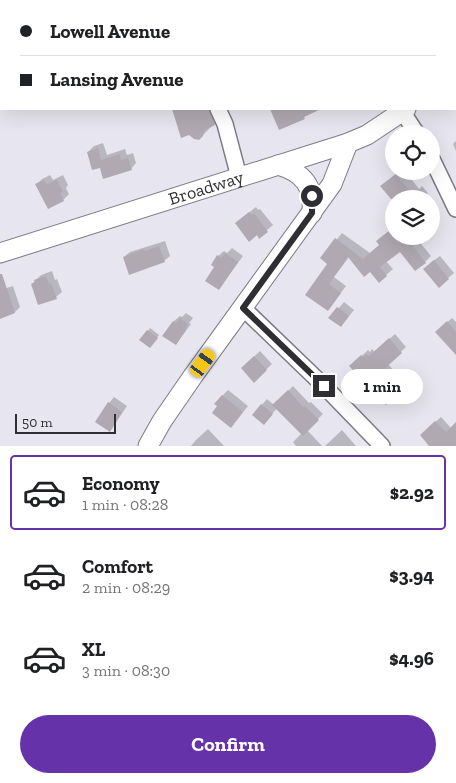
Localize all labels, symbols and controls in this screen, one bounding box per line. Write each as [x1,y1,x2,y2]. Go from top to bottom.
text: Lowell Avenue [50,20,170,43]
text: Lansing Avenue [50,68,184,91]
map controls [385,125,440,245]
button: locate [385,125,440,180]
street label: Broadway [166,165,247,210]
route start [301,185,323,207]
button: layers [385,190,440,245]
car [188,346,217,380]
callout: 1 min [342,368,424,404]
route end [313,375,335,397]
text: 1 min [363,377,401,396]
scale bar [15,410,116,434]
text: 50 m [22,414,53,431]
icon: car [22,470,67,515]
text: Economy [82,472,160,495]
text: $2.92 [390,481,434,504]
text: 1 min · 08:28 [82,495,168,514]
icon: car [22,553,67,598]
text: Comfort [82,555,153,578]
text: $3.94 [389,564,434,587]
text: 2 min · 08:29 [82,578,170,597]
icon: car [22,636,67,681]
text: XL [82,638,105,661]
text: $4.96 [389,647,434,670]
text: 3 min · 08:30 [82,661,170,680]
button: Confirm [20,715,436,773]

